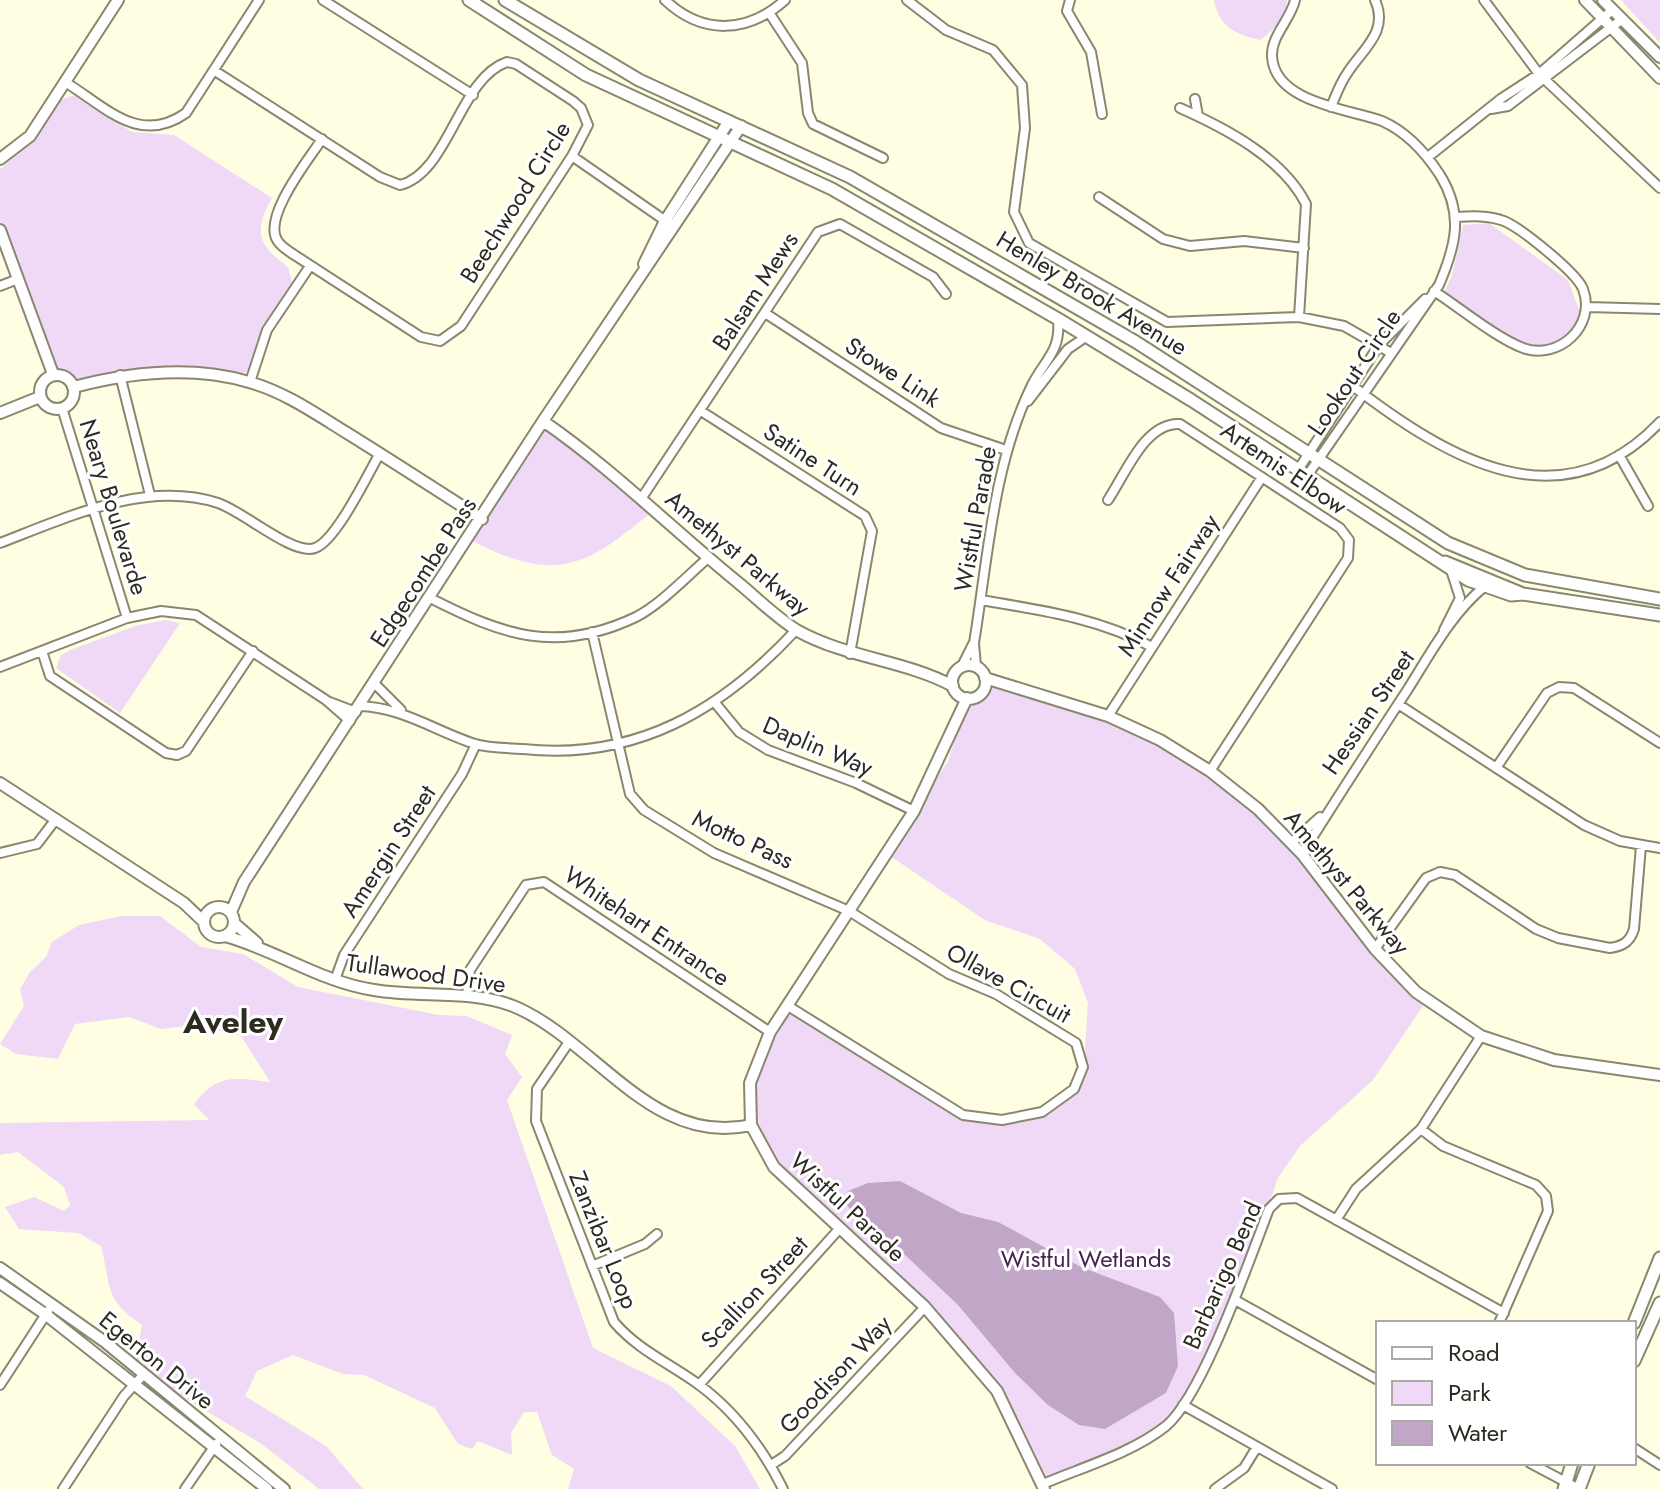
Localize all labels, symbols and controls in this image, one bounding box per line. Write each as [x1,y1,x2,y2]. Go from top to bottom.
street label: Beechwood Circle [451,114,579,290]
street label: Henley Brook Avenue [990,222,1194,364]
street label: Balsam Mews [704,225,806,357]
street label: Lookout Circle [1299,302,1409,442]
street label: Stowe Link [838,328,948,416]
street label: Artemis Elbow [1214,413,1355,524]
street label: Satine Turn [757,414,869,504]
street label: Neary Boulevarde [71,415,157,599]
street label: Wistful Parade [945,443,1005,595]
street label: Amethyst Parkway [658,482,818,624]
street label: Edgecombe Pass [361,490,485,654]
street label: Minnow Fairway [1109,507,1227,663]
street label: Hessian Street [1313,642,1423,781]
street label: Daplin Way [758,707,879,785]
street label: Amergin Street [332,778,444,924]
street label: Motto Pass [687,800,799,878]
street label: Amethyst Parkway [1276,802,1418,962]
street label: Whitehart Entrance [557,857,737,995]
street label: Ollave Circuit [940,934,1078,1032]
street label: Tullawood Drive [344,944,508,1002]
district label: Aveley [182,999,283,1045]
street label: Wistful Parade [782,1144,914,1270]
street label: Zanzibar Loop [560,1166,648,1314]
street label: Barbarigo Bend [1174,1195,1270,1355]
street label: Scallion Street [692,1227,816,1356]
park label: Wistful Wetlands [1001,1241,1171,1276]
street label: Egerton Drive [92,1303,222,1417]
street label: Goodison Way [771,1307,899,1441]
legend [1376,1321,1636,1465]
text: Road [1448,1335,1500,1370]
text: Park [1448,1375,1491,1410]
text: Water [1448,1415,1508,1450]

